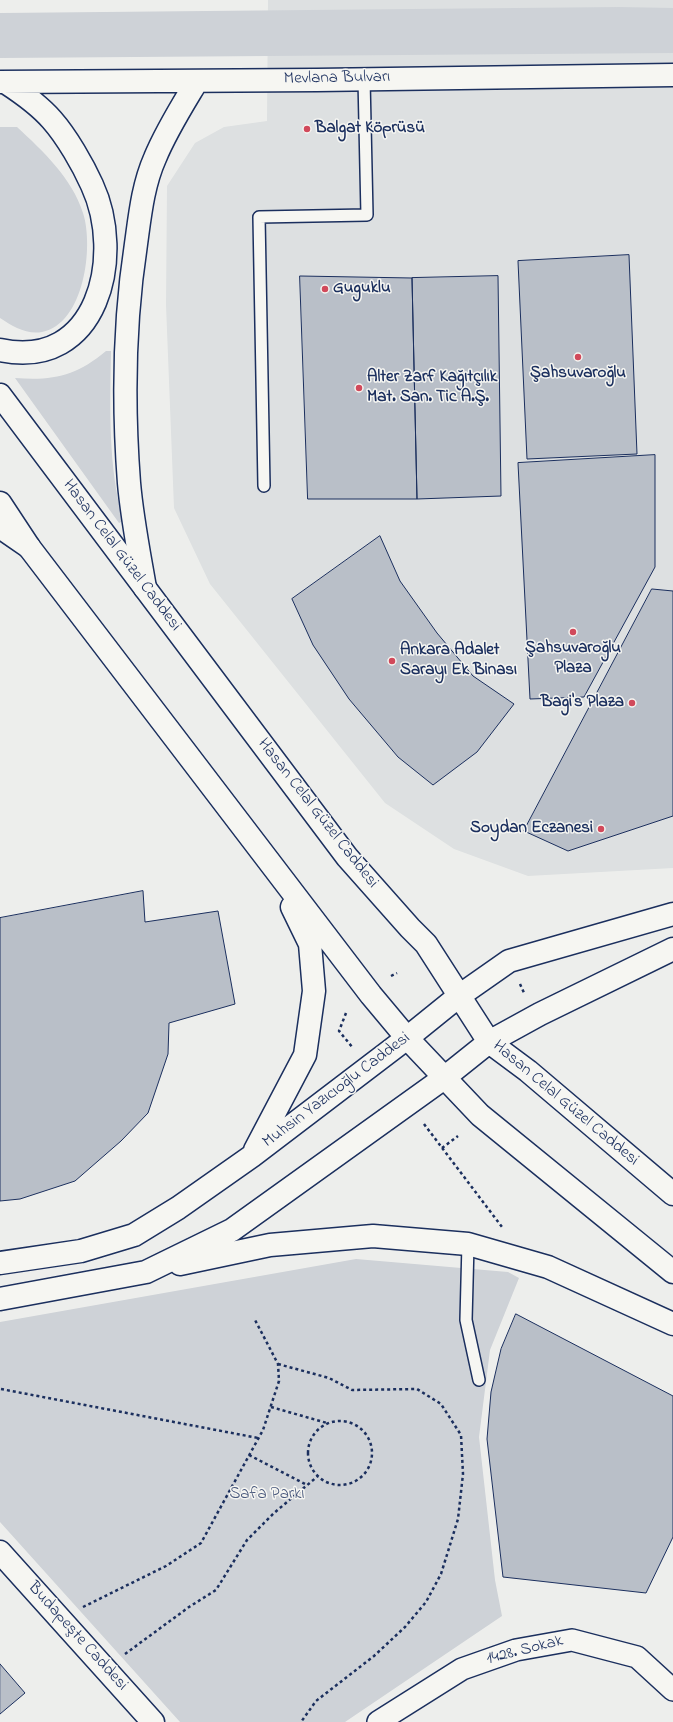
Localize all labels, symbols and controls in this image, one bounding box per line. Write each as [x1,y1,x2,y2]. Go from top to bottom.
street label: Mevlana Bulvarı [284,68,390,90]
place label: Balgat Köprüsü [315,119,425,139]
marker: Balgat Köprüsü [302,124,312,134]
place label: Guguklu [333,279,391,299]
marker: Guguklu [320,284,330,294]
marker: Şahsuvaroğlu [573,352,583,362]
place label: Şahsuvaroğlu [530,364,626,384]
place label: Alter Zarf Kağıtçılık Mat. San. Tic A.Ş. [367,368,497,408]
marker: Alter Zarf Kağıtçılık Mat. San. Tic A.Ş. [354,383,364,393]
street label: Hasan Celal Güzel Caddesi [57,476,185,636]
marker: Şahsuvaroğlu Plaza [568,627,578,637]
place label: Şahsuvaroğlu Plaza [525,639,621,679]
place label: Ankara Adalet Sarayı Ek Binası [400,641,517,681]
marker: Ankara Adalet Sarayı Ek Binası [387,656,397,666]
place label: Bagi's Plaza [541,693,624,713]
marker: Bagi's Plaza [627,698,637,708]
street label: Hasan Celal Güzel Caddesi [252,735,382,893]
place label: Soydan Eczanesi [470,819,593,839]
marker: Soydan Eczanesi [596,824,606,834]
street label: Muhsin Yazıcıoğlu Caddesi [259,1029,415,1153]
street label: Hasan Celal Güzel Caddesi [488,1037,642,1171]
park label: Safa Parkı [229,1485,305,1505]
street label: Budapeşte Caddesi [23,1578,131,1696]
street label: 1428. Sokak [485,1632,565,1670]

